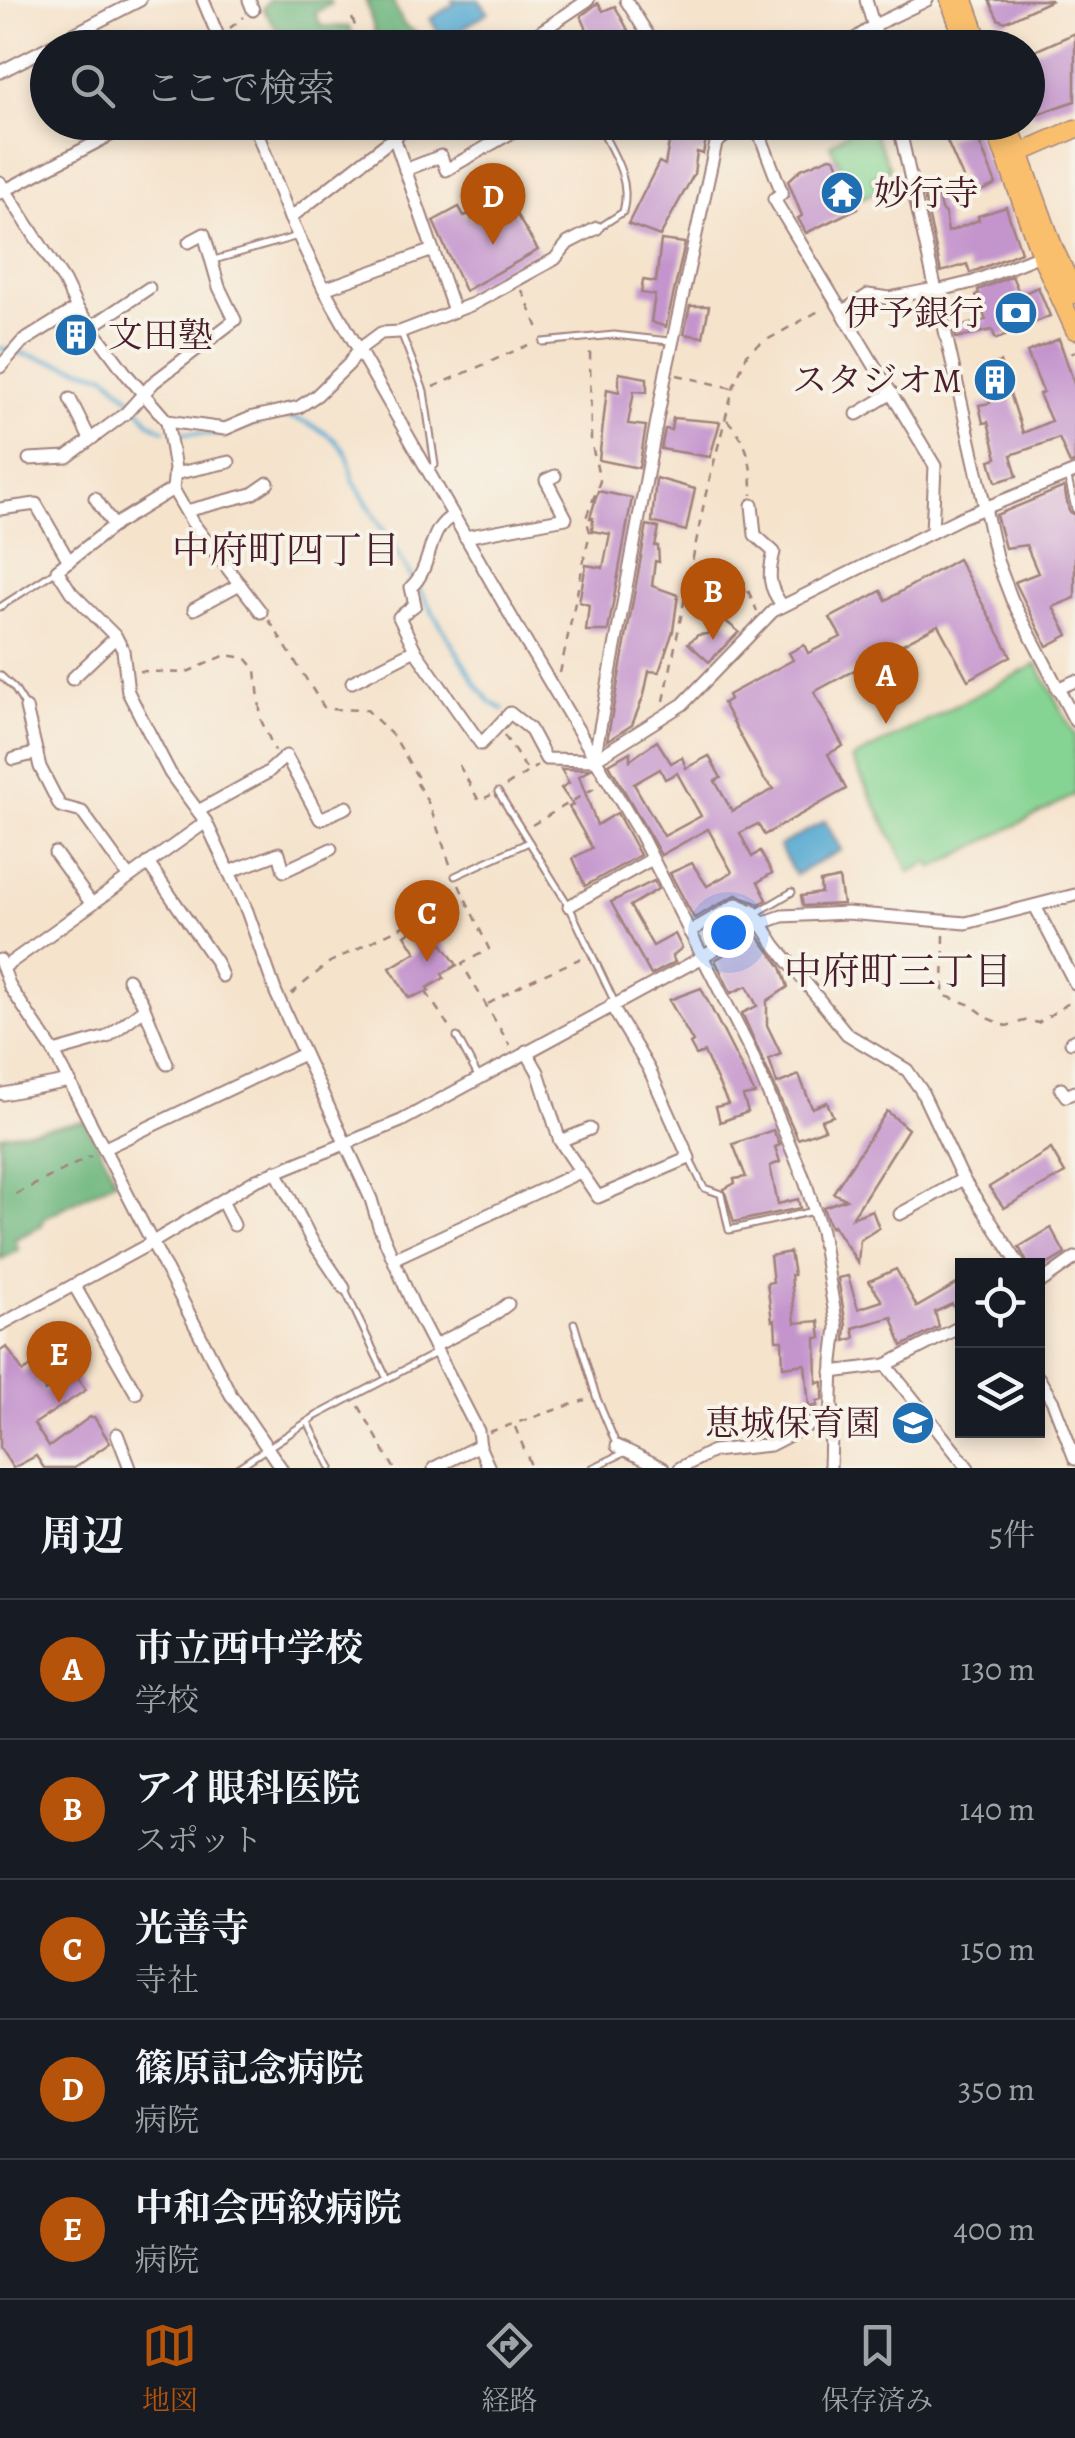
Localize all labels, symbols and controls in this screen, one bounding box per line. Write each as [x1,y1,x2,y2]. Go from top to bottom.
search box [30,30,1045,140]
icon: search [65,58,120,113]
text: ここで検索 [145,62,335,114]
pin: D [460,162,526,245]
place label: 妙行寺 [874,169,979,217]
temple icon: 妙行寺 [819,170,865,216]
place label: 伊予銀行 [844,289,984,337]
bank icon: 伊予銀行 [993,290,1039,336]
place label: 文田塾 [108,311,213,359]
building icon: 文田塾 [53,312,99,358]
place label: スタジオM [792,356,962,404]
building icon: スタジオM [972,357,1018,403]
district label: 中府町四丁目 [172,524,400,576]
pin: B [680,558,746,640]
pin: A [854,642,918,724]
pin: C [394,880,460,962]
your location [703,907,754,958]
district label: 中府町三丁目 [784,945,1012,997]
map controls [955,1258,1045,1438]
button: locate [955,1258,1045,1348]
pin: E [27,1320,92,1403]
button: layers [955,1348,1045,1438]
place label: 恵城保育園 [705,1399,880,1447]
school or university icon: 恵城保育園 [890,1400,936,1446]
text: 周辺 [40,1507,124,1564]
text: 5件 [989,1513,1035,1557]
text: 市立西中学校 [135,1622,363,1674]
text: A [62,1647,83,1691]
text: 130 m [961,1647,1035,1691]
text: 学校 [135,1678,199,1722]
text: アイ眼科医院 [135,1762,360,1814]
text: B [62,1787,83,1831]
text: 140 m [960,1787,1035,1831]
text: スポット [135,1818,263,1862]
text: 光善寺 [135,1902,249,1954]
text: C [63,1927,82,1971]
text: 150 m [960,1927,1035,1971]
text: 寺社 [135,1958,199,2002]
text: 篠原記念病院 [135,2042,363,2094]
text: D [61,2067,84,2111]
text: 350 m [958,2067,1035,2111]
text: 病院 [135,2098,199,2142]
text: 中和会西紋病院 [135,2182,401,2234]
text: E [63,2207,82,2251]
text: 400 m [953,2207,1035,2251]
text: 病院 [135,2238,199,2282]
tab: 地図 [142,2318,198,2420]
tab: 経路 [481,2318,537,2420]
tab: 保存済み [821,2318,933,2420]

